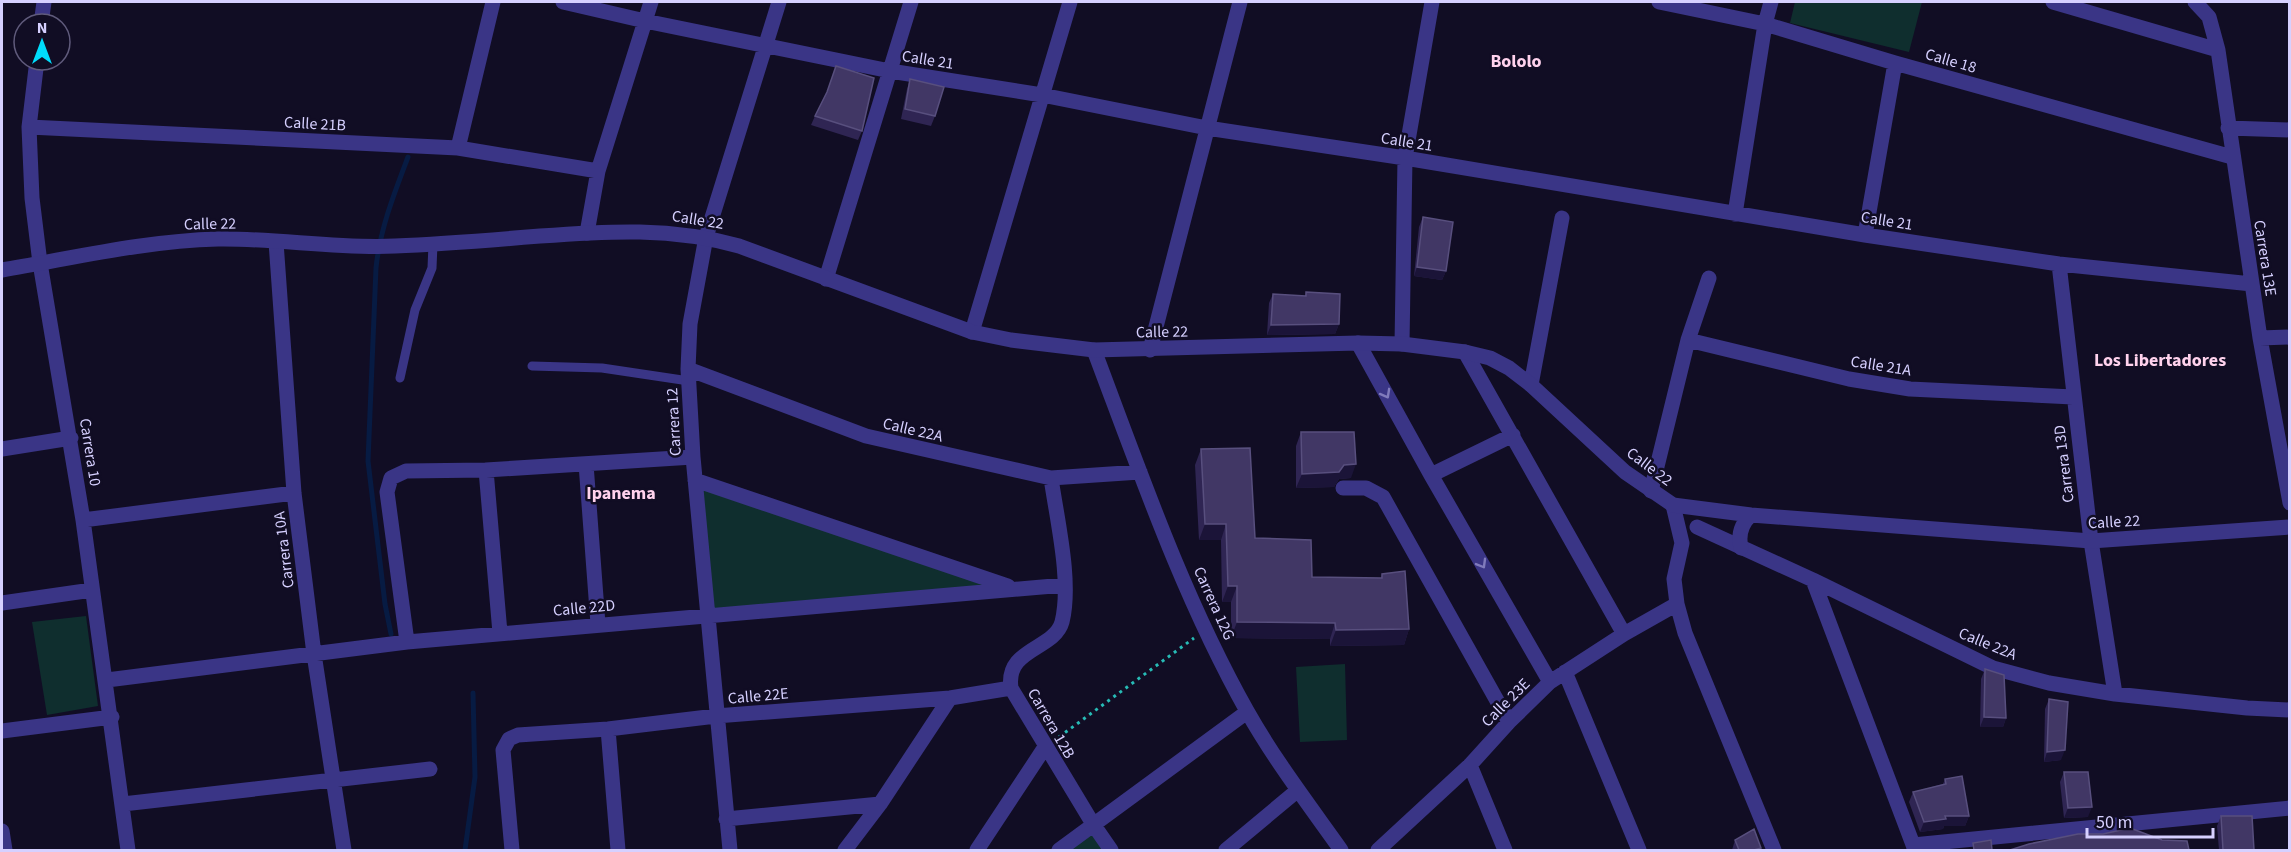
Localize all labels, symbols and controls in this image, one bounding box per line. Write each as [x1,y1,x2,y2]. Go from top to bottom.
north arrow [12,12,72,72]
text: N [37,17,47,39]
street label: Calle 18 [1923,43,1979,79]
street label: Calle 21 [900,45,955,75]
district label: Bololo [1490,49,1542,74]
street label: Calle 21B [284,111,346,137]
street label: Calle 21 [1379,127,1434,157]
street label: Calle 22 [670,205,725,235]
street label: Calle 21 [1859,206,1914,236]
street label: Calle 22 [184,213,236,235]
street label: Carrera 13E [2248,218,2282,298]
street label: Calle 22 [1136,321,1188,343]
district label: Los Libertadores [2094,348,2226,373]
street label: Calle 21A [1849,350,1913,382]
street label: Carrera 12 [661,387,687,457]
one-way arrow [1379,388,1390,398]
street label: Calle 22A [881,412,945,448]
street label: Carrera 10 [74,417,106,488]
street label: Carrera 13D [2048,424,2080,504]
street label: Calle 22 [1622,442,1677,491]
district label: Ipanema [586,481,656,506]
street label: Carrera 10A [268,510,300,589]
street label: Calle 22 [2087,510,2141,534]
one-way arrow [1475,557,1486,568]
street label: Carrera 12G [1188,563,1240,644]
street label: Calle 22D [552,594,616,622]
street label: Calle 22A [1955,622,2020,666]
street label: Calle 23E [1476,673,1535,732]
street label: Calle 22E [727,682,789,710]
street label: Carrera 12B [1022,684,1080,763]
scale bar [2087,801,2213,839]
text: 50 m [2096,810,2132,835]

